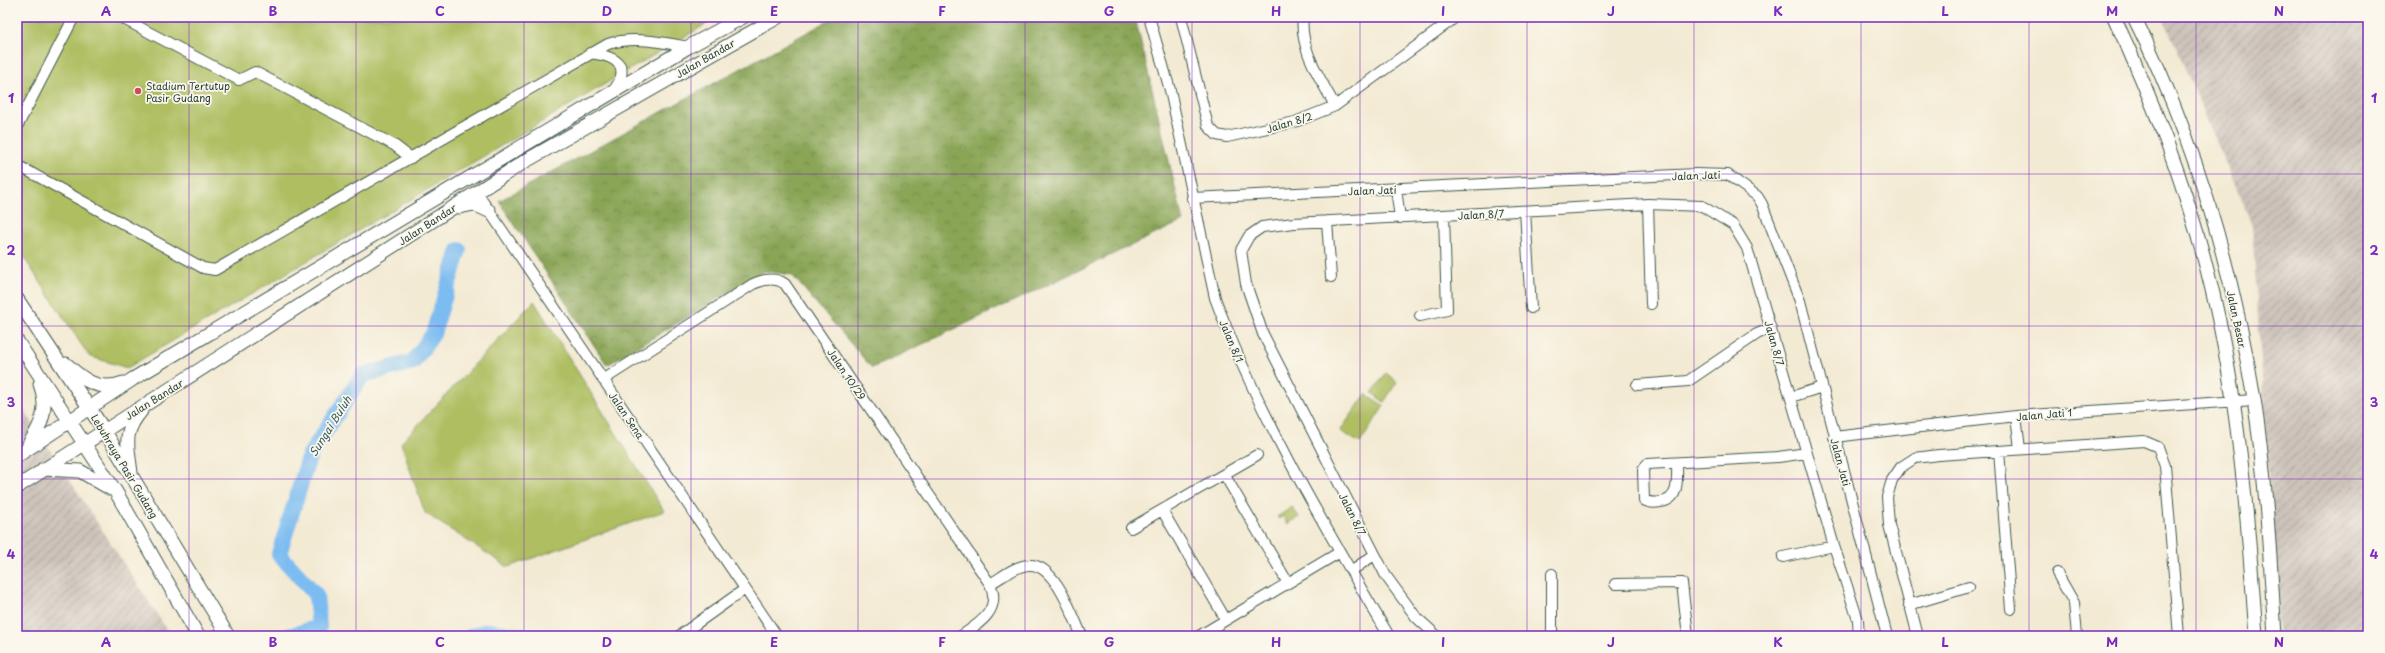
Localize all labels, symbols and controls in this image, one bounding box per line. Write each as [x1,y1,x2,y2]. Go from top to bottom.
text: A [101,1,111,20]
text: B [269,1,278,20]
text: C [435,1,445,20]
text: D [602,1,612,20]
text: E [770,1,778,20]
text: F [938,1,946,20]
text: G [1104,1,1114,20]
text: H [1271,1,1281,20]
text: I [1441,1,1445,20]
text: J [1607,1,1615,20]
text: K [1773,1,1783,20]
text: L [1941,1,1949,20]
text: M [2106,1,2118,20]
text: N [2274,1,2284,20]
street label: Jalan Bandar [673,35,738,81]
place label: Stadium Tertutup Pasir Gudang [146,78,230,105]
marker: Stadium Tertutup Pasir Gudang [133,86,143,96]
text: 1 [8,88,14,107]
text: 1 [2371,88,2377,107]
street label: Jalan 8/2 [1264,108,1314,136]
street label: Jalan Jati [1671,167,1721,183]
street label: Jalan Jati [1347,182,1397,198]
street label: Jalan Bandar [395,200,459,248]
street label: Jalan 8/7 [1457,205,1505,223]
text: 2 [6,240,16,259]
text: 2 [2369,240,2379,259]
street label: Jalan Besar [2224,289,2250,349]
street label: Jalan 8/1 [1216,317,1248,365]
street label: Jalan 8/7 [1761,319,1789,368]
street label: Jalan 10/29 [824,345,870,403]
street label: Jalan Bandar [122,375,186,423]
street label: Jalan Sena [606,388,649,442]
text: 3 [7,392,16,411]
water label: Sungai Buluh [305,392,356,460]
text: 3 [2370,392,2379,411]
street label: Jalan Jati 1 [2015,404,2073,424]
street label: Lebuhraya Pasir Gudang [88,411,162,521]
street label: Jalan Jati [1827,436,1855,488]
street label: Jalan 8/7 [1336,490,1370,538]
text: 4 [7,544,16,563]
text: 4 [2370,544,2379,563]
text: A [101,632,111,651]
text: B [269,632,278,651]
text: C [435,632,445,651]
text: D [602,632,612,651]
text: E [770,632,778,651]
text: F [938,632,946,651]
text: G [1104,632,1114,651]
text: H [1271,632,1281,651]
text: I [1441,632,1445,651]
text: J [1607,632,1615,651]
text: K [1773,632,1783,651]
text: L [1941,632,1949,651]
text: M [2106,632,2118,651]
text: N [2274,632,2284,651]

